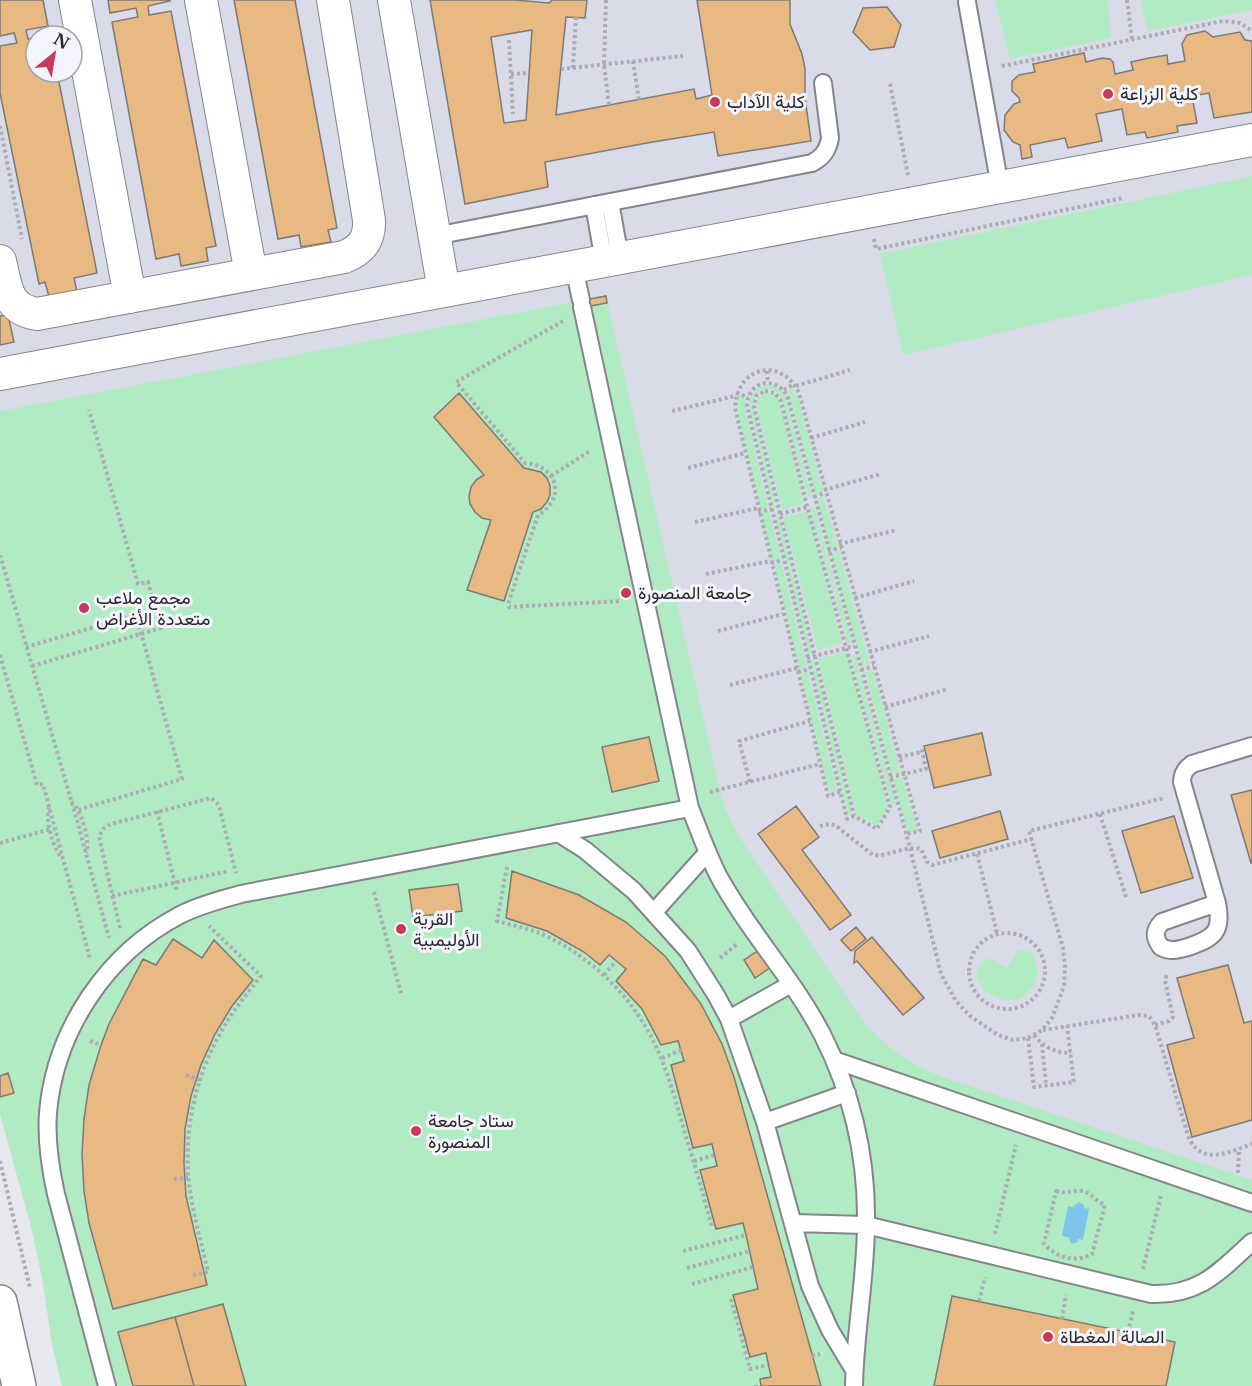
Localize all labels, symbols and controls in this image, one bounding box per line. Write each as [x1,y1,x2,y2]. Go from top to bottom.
north arrow [24,24,84,84]
text: N [50,29,73,53]
place label: كلية الزراعة [1120,83,1199,105]
marker: كلية الزراعة [1101,87,1115,101]
place label: كلية الآداب [727,91,805,113]
marker: كلية الآداب [708,95,722,109]
place label: جامعة المنصورة [638,582,752,604]
marker: جامعة المنصورة [619,586,633,600]
place label: مجمع ملاعب متعددة الأغراض [96,587,210,630]
marker: مجمع ملاعب متعددة الأغراض [77,601,91,615]
place label: القرية الأوليمبية [413,908,480,951]
marker: القرية الأوليمبية [394,922,408,936]
place label: ستاد جامعة المنصورة [428,1110,514,1153]
marker: ستاد جامعة المنصورة [409,1124,423,1138]
place label: الصالة المغطاة [1060,1326,1164,1348]
marker: الصالة المغطاة [1041,1330,1055,1344]

